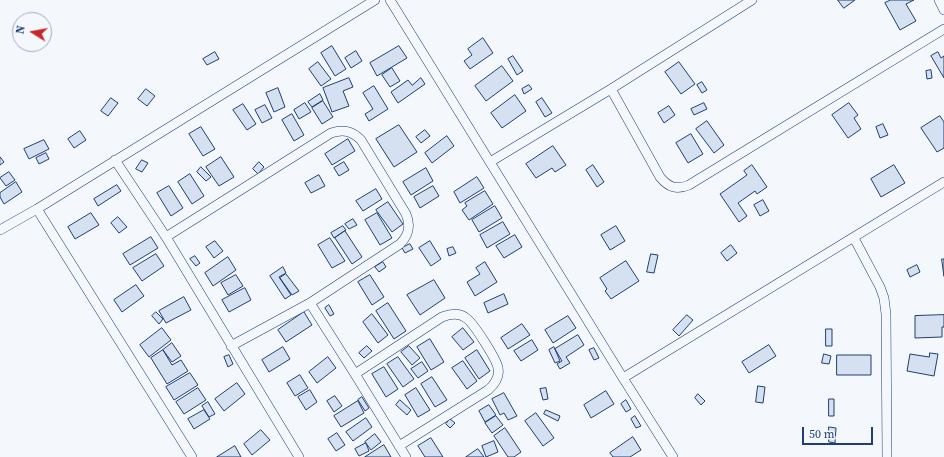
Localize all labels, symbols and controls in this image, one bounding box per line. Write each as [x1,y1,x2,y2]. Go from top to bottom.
north arrow [12,12,52,52]
text: N [13,24,29,35]
scale bar [804,419,875,445]
text: 50 m [809,426,835,442]

